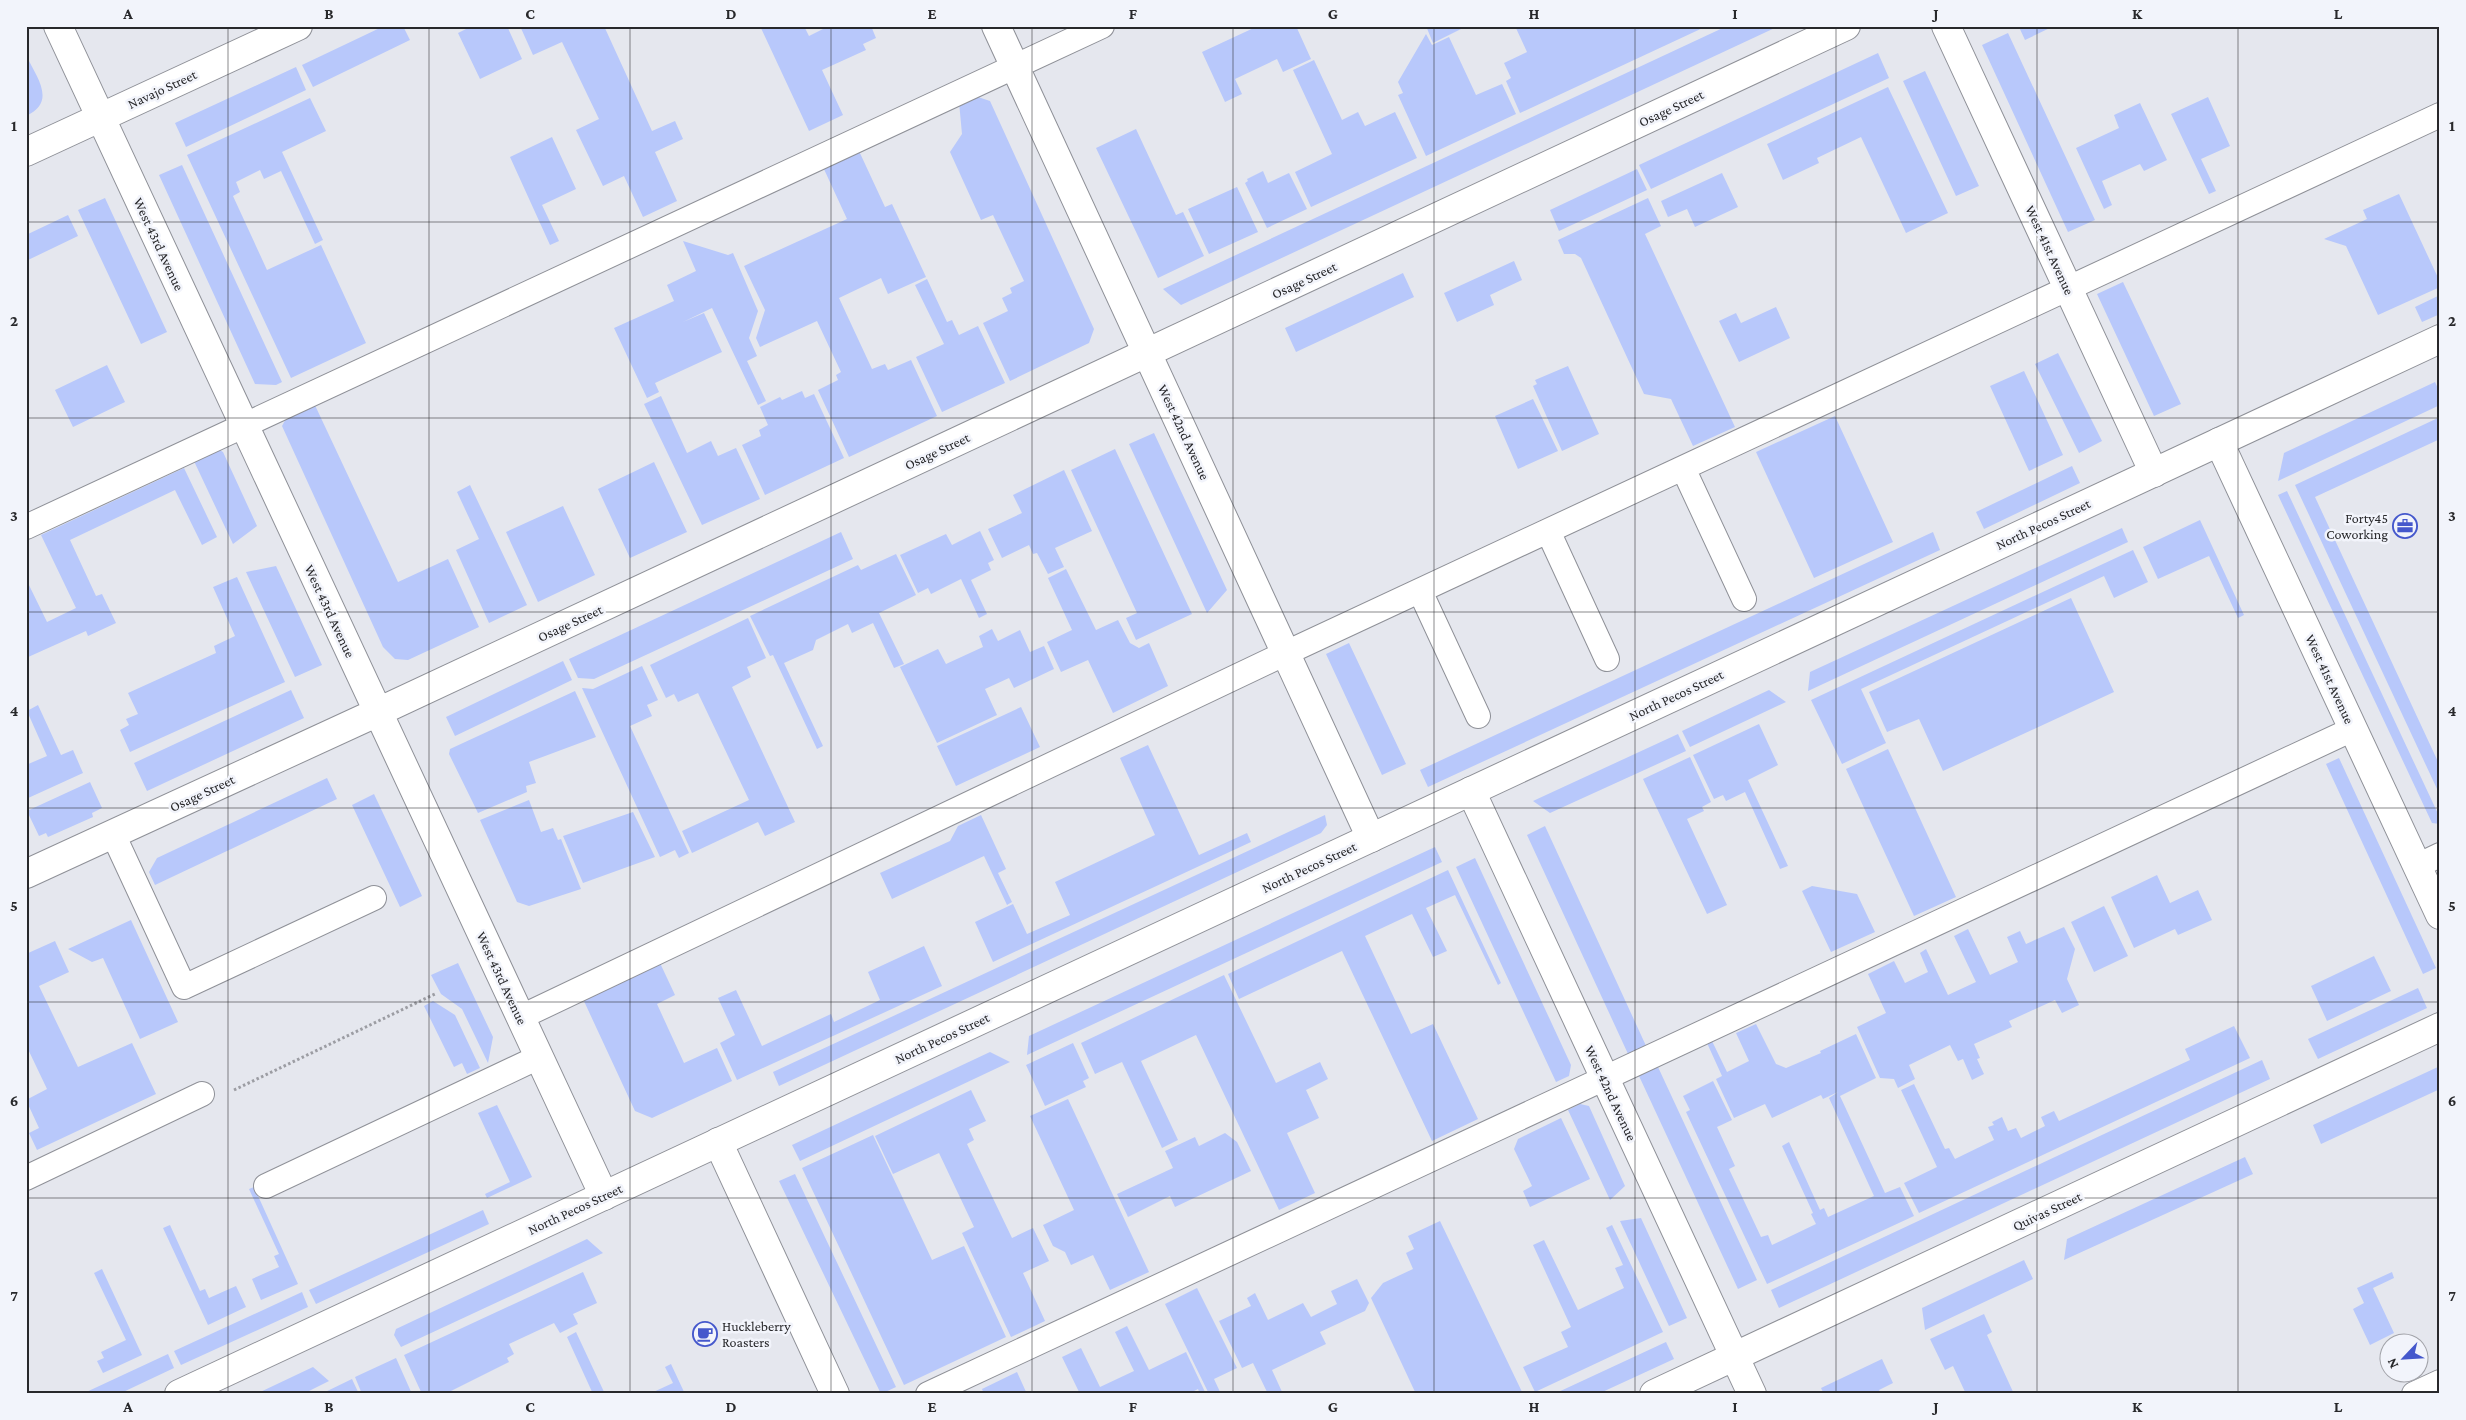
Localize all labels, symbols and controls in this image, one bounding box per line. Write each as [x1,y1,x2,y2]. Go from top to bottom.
text: A [122,5,133,22]
text: B [324,5,334,22]
text: C [525,5,535,22]
text: D [725,5,737,22]
text: E [927,5,937,22]
text: F [1129,5,1138,22]
text: G [1328,5,1338,22]
text: H [1529,5,1540,22]
text: I [1732,5,1738,22]
text: J [1931,5,1939,22]
text: K [2132,5,2143,22]
text: L [2334,5,2343,22]
street label: Navajo Street [125,66,200,113]
street label: Osage Street [1636,86,1706,130]
text: 1 [11,117,17,134]
text: 1 [2449,117,2455,134]
street label: West 43rd Avenue [130,195,188,293]
street label: West 41st Avenue [2022,203,2078,297]
street label: Osage Street [1269,258,1339,302]
text: 2 [10,312,18,329]
text: 2 [2448,312,2456,329]
street label: West 42nd Avenue [1155,382,1213,482]
street label: Osage Street [902,429,972,473]
street label: North Pecos Street [1993,495,2093,553]
text: 3 [10,507,18,524]
text: 3 [2448,507,2456,524]
place label: Forty45 Coworking [2326,510,2388,542]
office icon: Forty45 Coworking [2392,513,2418,539]
street label: West 43rd Avenue [301,562,359,660]
street label: Osage Street [535,601,605,645]
street label: West 41st Avenue [2302,632,2358,726]
street label: North Pecos Street [1626,666,1726,724]
text: 4 [10,702,19,719]
text: 4 [2448,702,2457,719]
street label: Osage Street [167,771,237,815]
street label: North Pecos Street [1259,838,1359,896]
text: 5 [10,897,18,914]
text: 5 [2448,897,2456,914]
street label: West 43rd Avenue [473,929,531,1027]
street label: North Pecos Street [892,1009,992,1067]
street label: West 42nd Avenue [1582,1043,1640,1143]
text: 6 [10,1092,18,1109]
text: 6 [2448,1092,2456,1109]
street label: North Pecos Street [525,1180,625,1238]
street label: Quivas Street [2010,1188,2084,1234]
text: 7 [10,1287,18,1304]
text: 7 [2448,1287,2456,1304]
place label: Huckleberry Roasters [722,1318,791,1350]
cafe icon: Huckleberry Roasters [692,1321,718,1347]
north arrow [2378,1332,2428,1382]
text: N [2383,1355,2401,1371]
text: A [122,1398,133,1415]
text: B [324,1398,334,1415]
text: C [525,1398,535,1415]
text: D [725,1398,737,1415]
text: E [927,1398,937,1415]
text: F [1129,1398,1138,1415]
text: G [1328,1398,1338,1415]
text: H [1529,1398,1540,1415]
text: I [1732,1398,1738,1415]
text: J [1931,1398,1939,1415]
text: K [2132,1398,2143,1415]
text: L [2334,1398,2343,1415]

